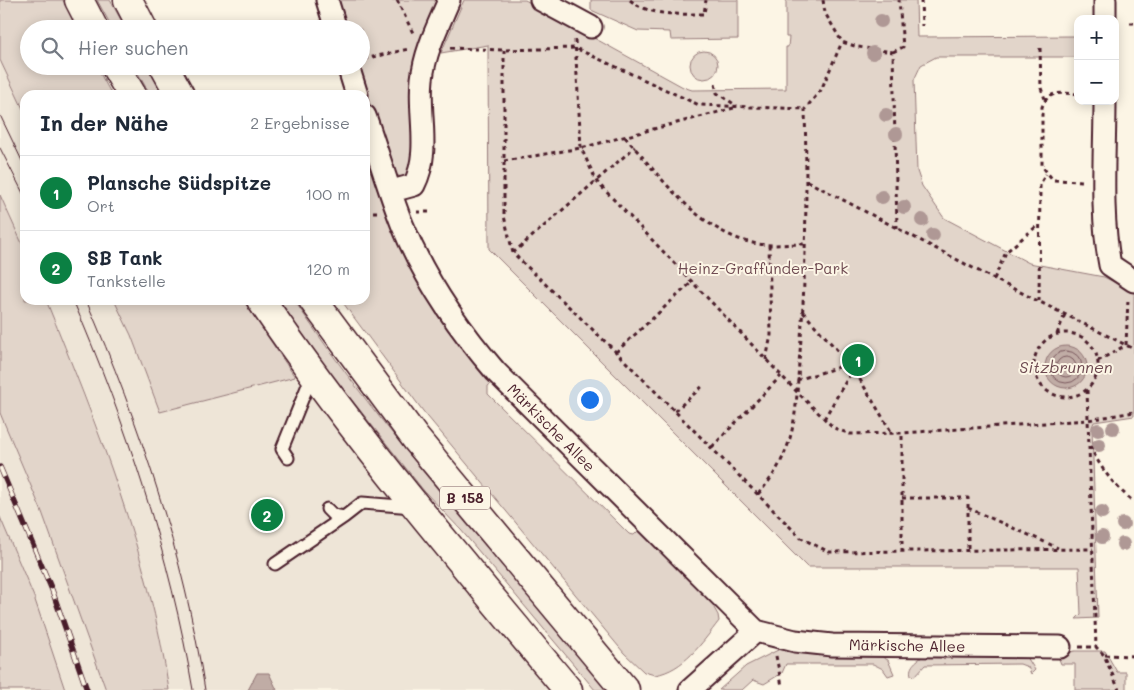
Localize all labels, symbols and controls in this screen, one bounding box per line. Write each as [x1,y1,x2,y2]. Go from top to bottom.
map controls [1074,15,1119,105]
button: + [1074,15,1119,60]
search box [20,20,370,75]
icon: search [38,34,66,62]
text: Hier suchen [78,35,189,60]
button: − [1074,60,1119,105]
text: In der Nähe [40,109,168,136]
text: 2 Ergebnisse [250,112,350,133]
text: Plansche Südspitze [87,170,271,195]
text: 1 [52,183,60,204]
text: 100 m [305,183,350,204]
text: Ort [87,195,115,216]
text: SB Tank [87,245,163,270]
text: 2 [52,258,60,279]
text: 120 m [306,258,350,279]
park label: Heinz-Graffunder-Park [678,258,848,278]
text: Tankstelle [87,270,166,291]
pin: 1 [842,341,874,379]
water label: Sitzbrunnen [1019,356,1113,377]
street label: Märkische Allee [503,379,600,476]
your location [577,387,603,413]
road number: B 158 [440,486,490,509]
pin: 2 [251,496,283,534]
street label: Märkische Allee [849,634,965,656]

